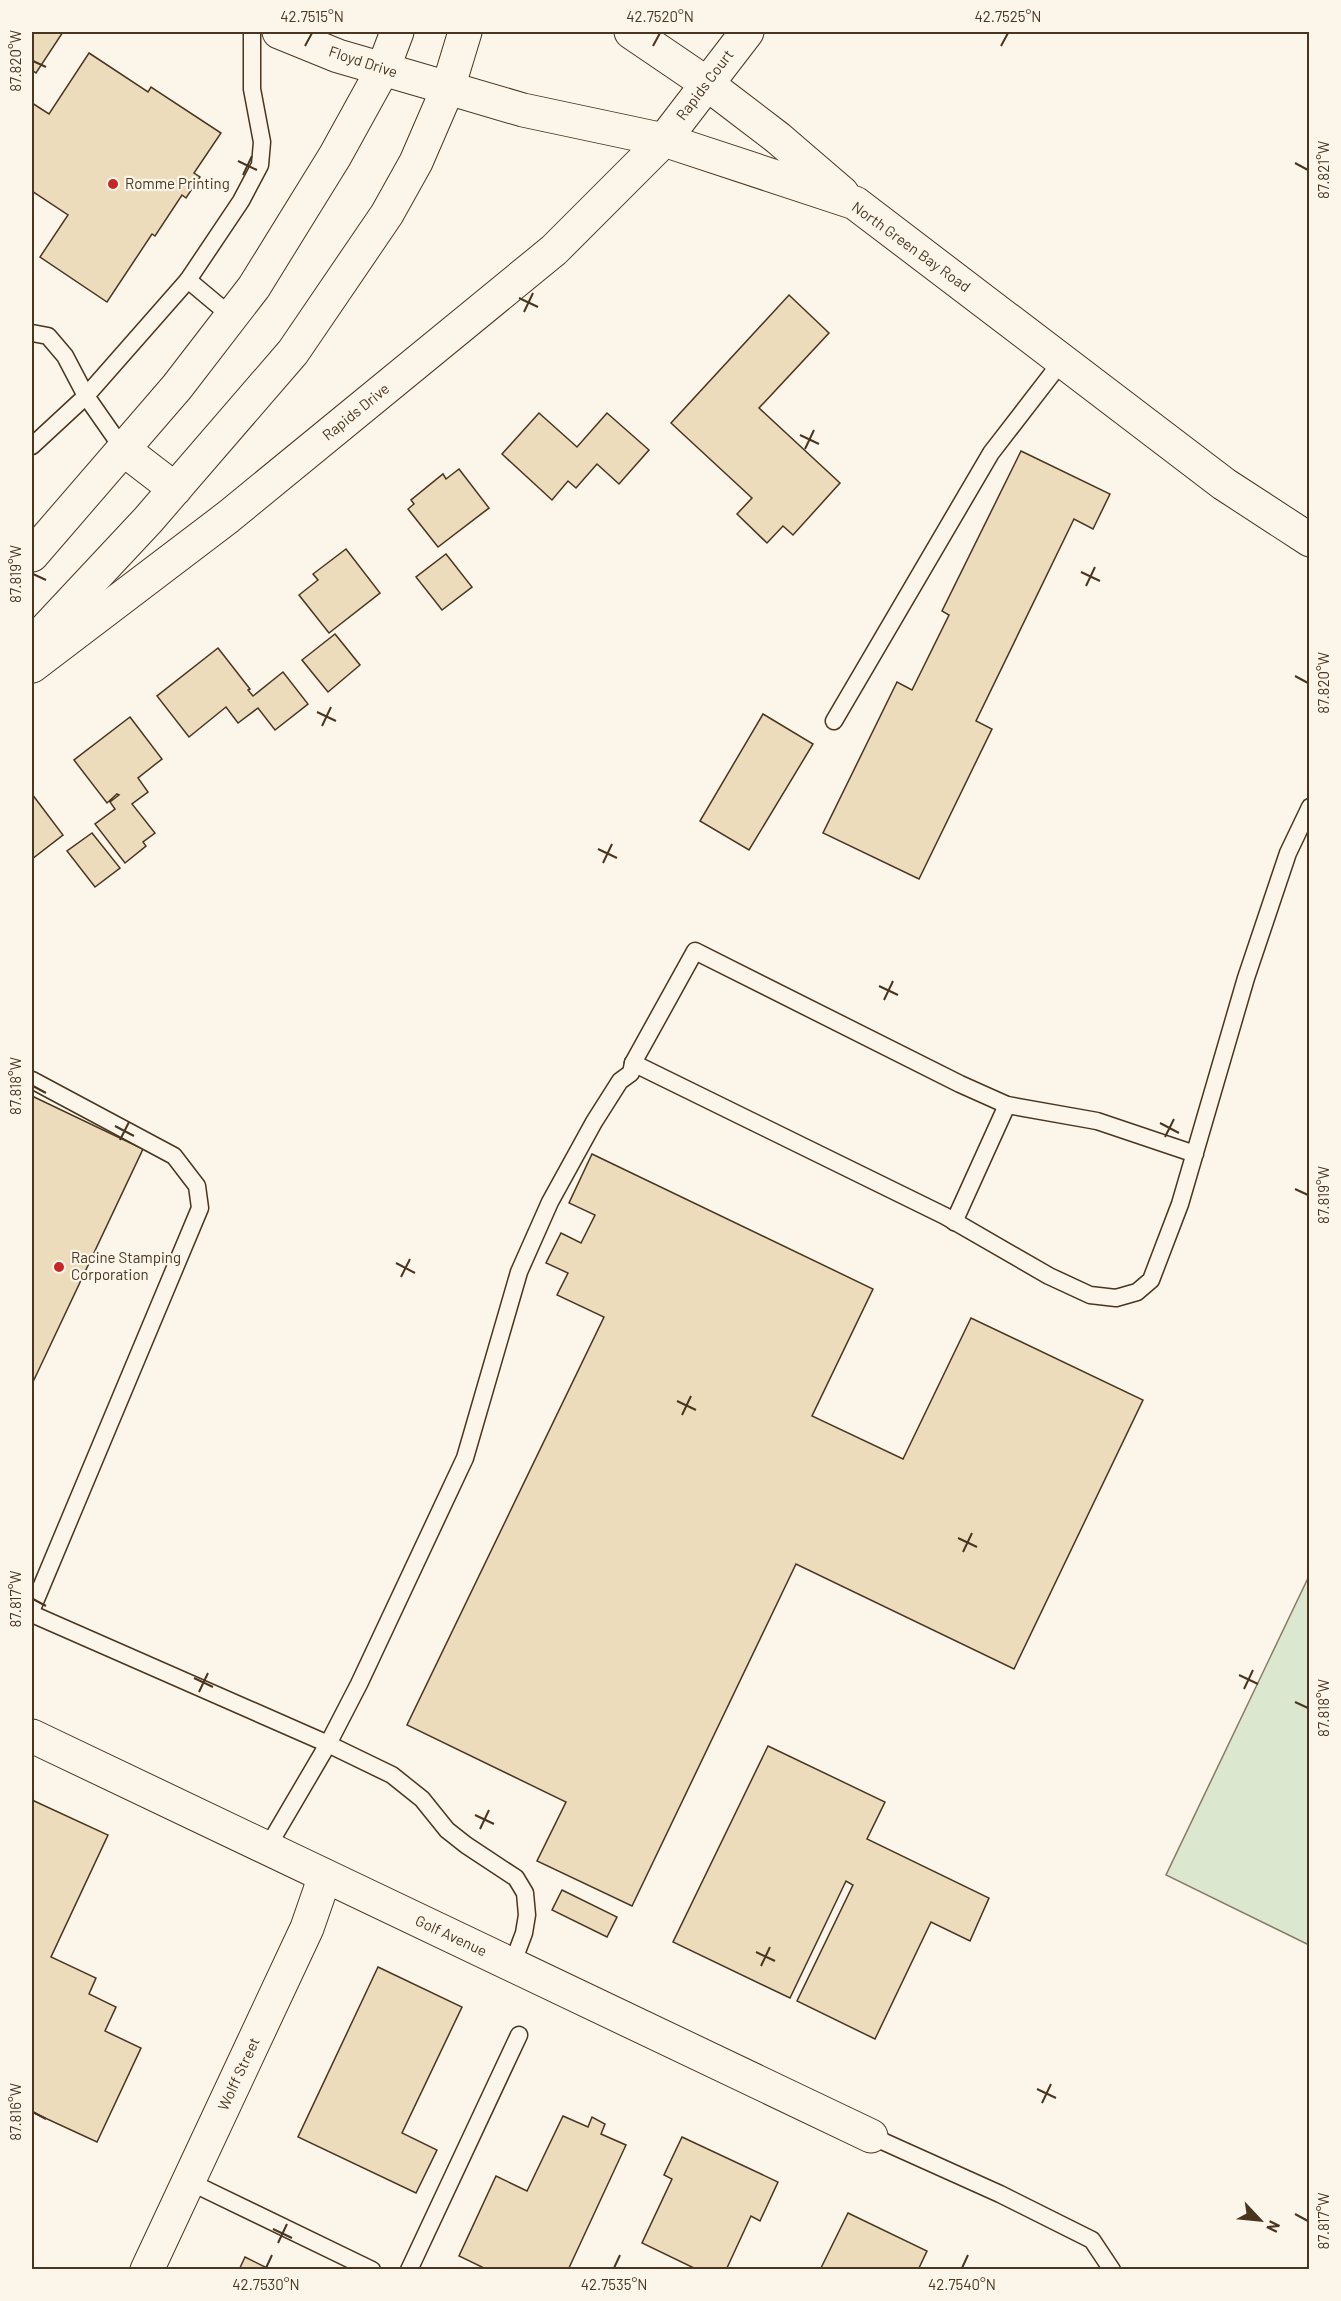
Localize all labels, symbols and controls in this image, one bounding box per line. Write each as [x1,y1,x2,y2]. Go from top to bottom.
text: 42.7515°N [280,7,344,25]
text: 42.7520°N [626,7,694,25]
text: 42.7525°N [975,7,1041,25]
text: 87.820°W [6,30,24,92]
street label: Floyd Drive [327,42,400,81]
street label: Rapids Court [672,46,737,123]
text: 87.821°W [1314,141,1332,199]
place label: Romme Printing [125,174,230,192]
marker: Romme Printing [106,177,120,191]
street label: North Green Bay Road [849,197,974,295]
street label: Rapids Drive [318,379,392,444]
text: 87.819°W [6,545,24,603]
text: 87.820°W [1314,652,1332,714]
text: 87.818°W [6,1057,24,1115]
text: 87.819°W [1314,1166,1332,1224]
place label: Racine Stamping Corporation [71,1248,181,1283]
marker: Racine Stamping Corporation [52,1260,66,1274]
text: 87.817°W [6,1570,24,1628]
text: 87.818°W [1314,1679,1332,1737]
street label: Golf Avenue [413,1911,490,1959]
street label: Wolff Street [213,2034,263,2113]
text: 87.816°W [6,2083,24,2141]
north arrow [1230,2190,1290,2250]
text: 87.817°W [1314,2192,1332,2250]
text: N [1263,2218,1285,2236]
text: 42.7530°N [232,2275,300,2293]
text: 42.7535°N [581,2275,647,2293]
text: 42.7540°N [928,2275,996,2293]

